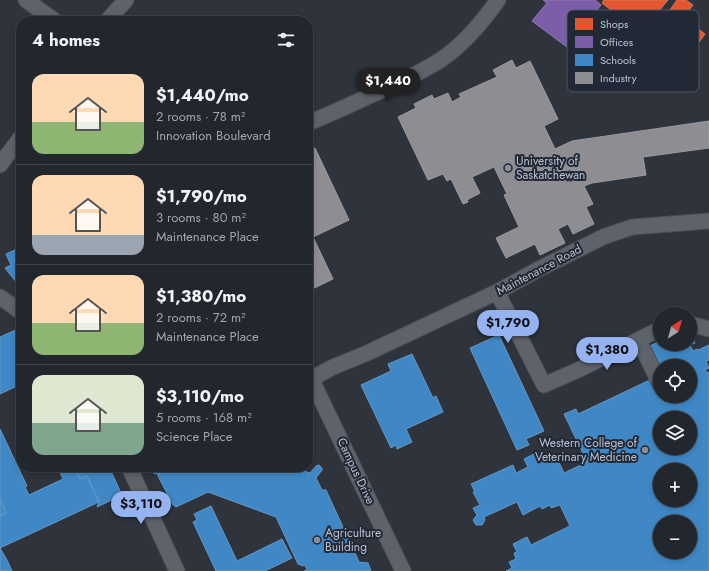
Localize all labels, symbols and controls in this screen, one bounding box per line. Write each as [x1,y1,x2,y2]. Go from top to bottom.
legend [567,10,699,92]
text: Shops [600,16,629,32]
text: 4 homes [32,28,100,52]
icon: filters [275,29,297,51]
text: Offices [600,34,634,50]
text: Schools [600,52,637,68]
pin: $1,440 [355,68,421,102]
text: Industry [600,70,637,86]
text: $1,440 [365,71,411,90]
text: $1,440/mo [156,83,249,107]
icon: home [64,90,112,138]
text: 2 rooms · 78 m² [156,107,245,126]
text: Innovation Boulevard [156,126,271,145]
place label: University of Saskatchewan [516,152,585,184]
marker: University of Saskatchewan [503,163,513,173]
text: $1,790/mo [156,184,247,208]
icon: home [64,191,112,239]
text: 3 rooms · 80 m² [156,208,246,227]
text: Maintenance Place [156,227,259,246]
street label: Maintenance Road [493,240,585,300]
text: $1,380/mo [156,284,246,308]
icon: home [64,291,112,339]
north arrow [653,307,697,351]
map controls [653,307,697,559]
text: 2 rooms · 72 m² [156,308,246,327]
pin: $1,790 [475,310,541,344]
text: $1,790 [486,313,530,332]
text: Maintenance Place [156,327,259,346]
pin: $1,380 [574,337,640,371]
text: $1,380 [585,340,629,359]
button: locate [653,359,697,403]
text: $3,110/mo [156,384,244,408]
icon: home [64,391,112,439]
text: 5 rooms · 168 m² [156,408,252,427]
button: layers [653,411,697,455]
text: Science Place [156,427,232,446]
place label: Western College of Veterinary Medicine [535,434,638,466]
street label: Campus Drive [333,435,379,507]
marker: Western College of Veterinary Medicine [640,445,650,455]
button: + [653,463,697,507]
pin: $3,110 [108,491,174,525]
text: $3,110 [120,494,162,513]
button: − [653,515,697,559]
place label: Agriculture Building [325,524,381,556]
marker: Agriculture Building [312,535,322,545]

